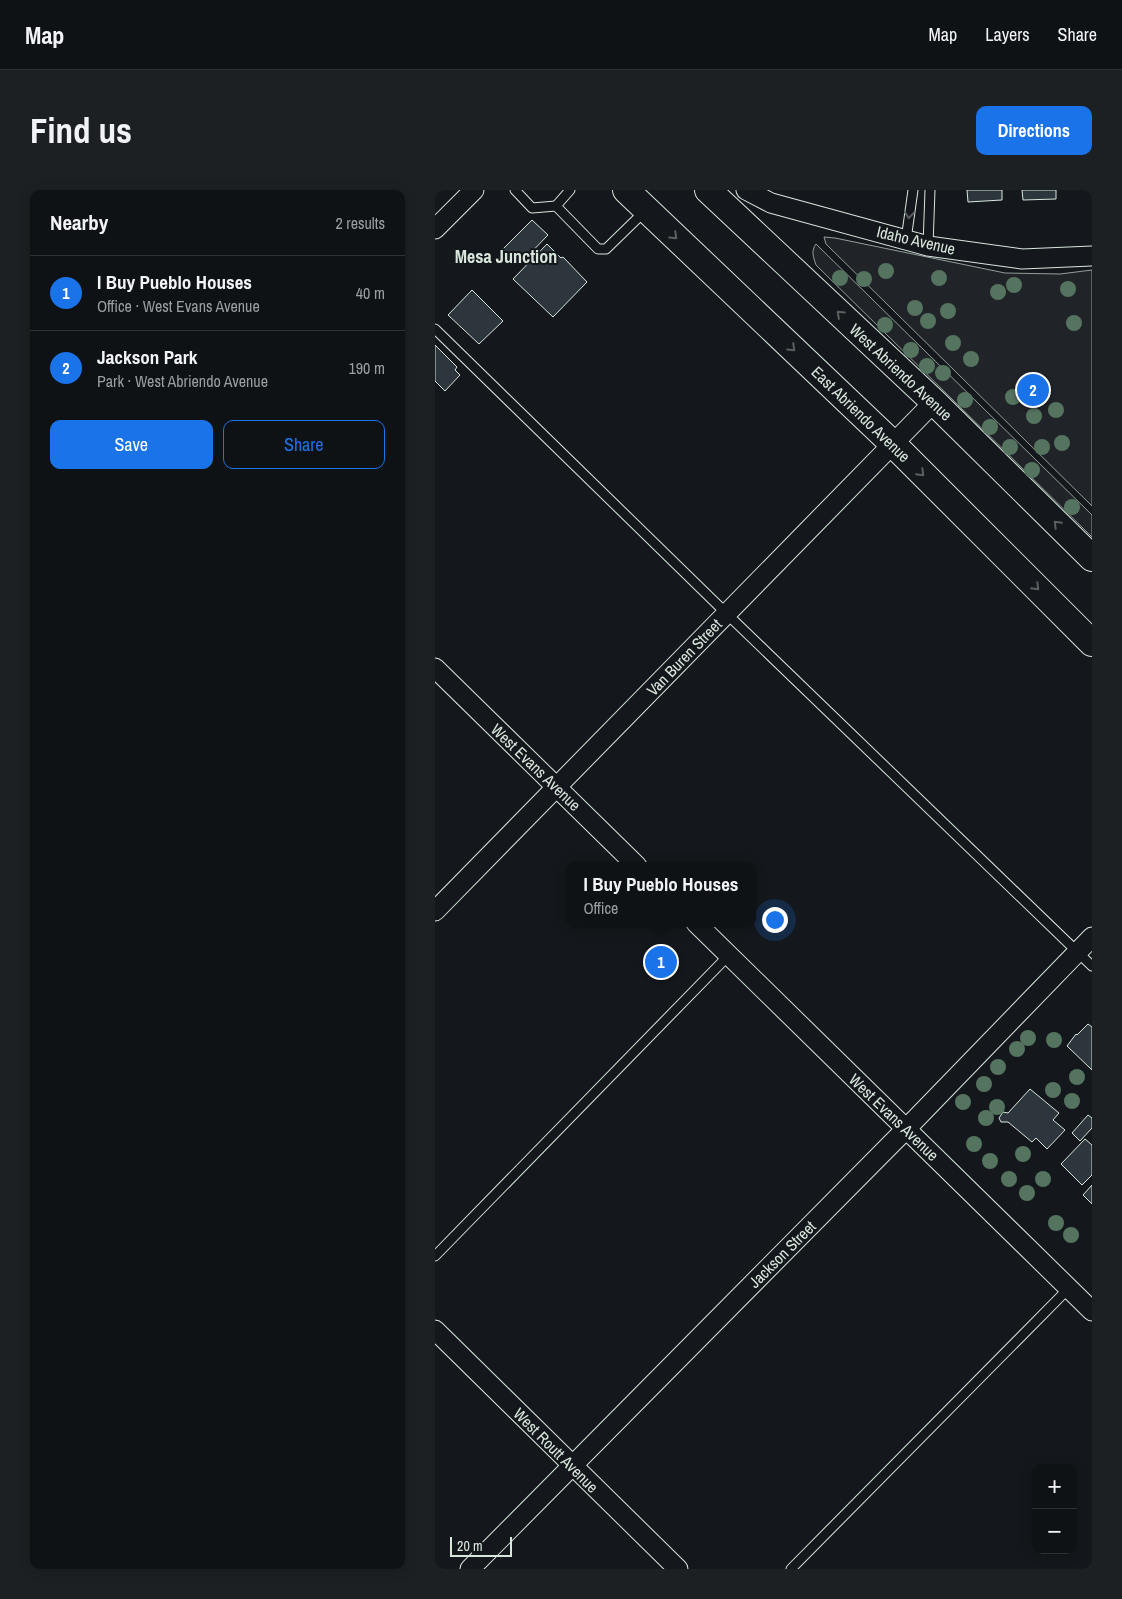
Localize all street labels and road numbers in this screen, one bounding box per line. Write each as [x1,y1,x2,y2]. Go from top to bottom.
street label: Idaho Avenue [875,220,957,260]
street label: West Abriendo Avenue [845,319,957,425]
street label: East Abriendo Avenue [807,361,915,467]
street label: Van Buren Street [641,613,727,701]
street label: West Evans Avenue [486,718,586,816]
street label: West Evans Avenue [844,1068,944,1166]
street label: Jackson Street [744,1215,821,1292]
street label: West Routt Avenue [509,1403,603,1497]

